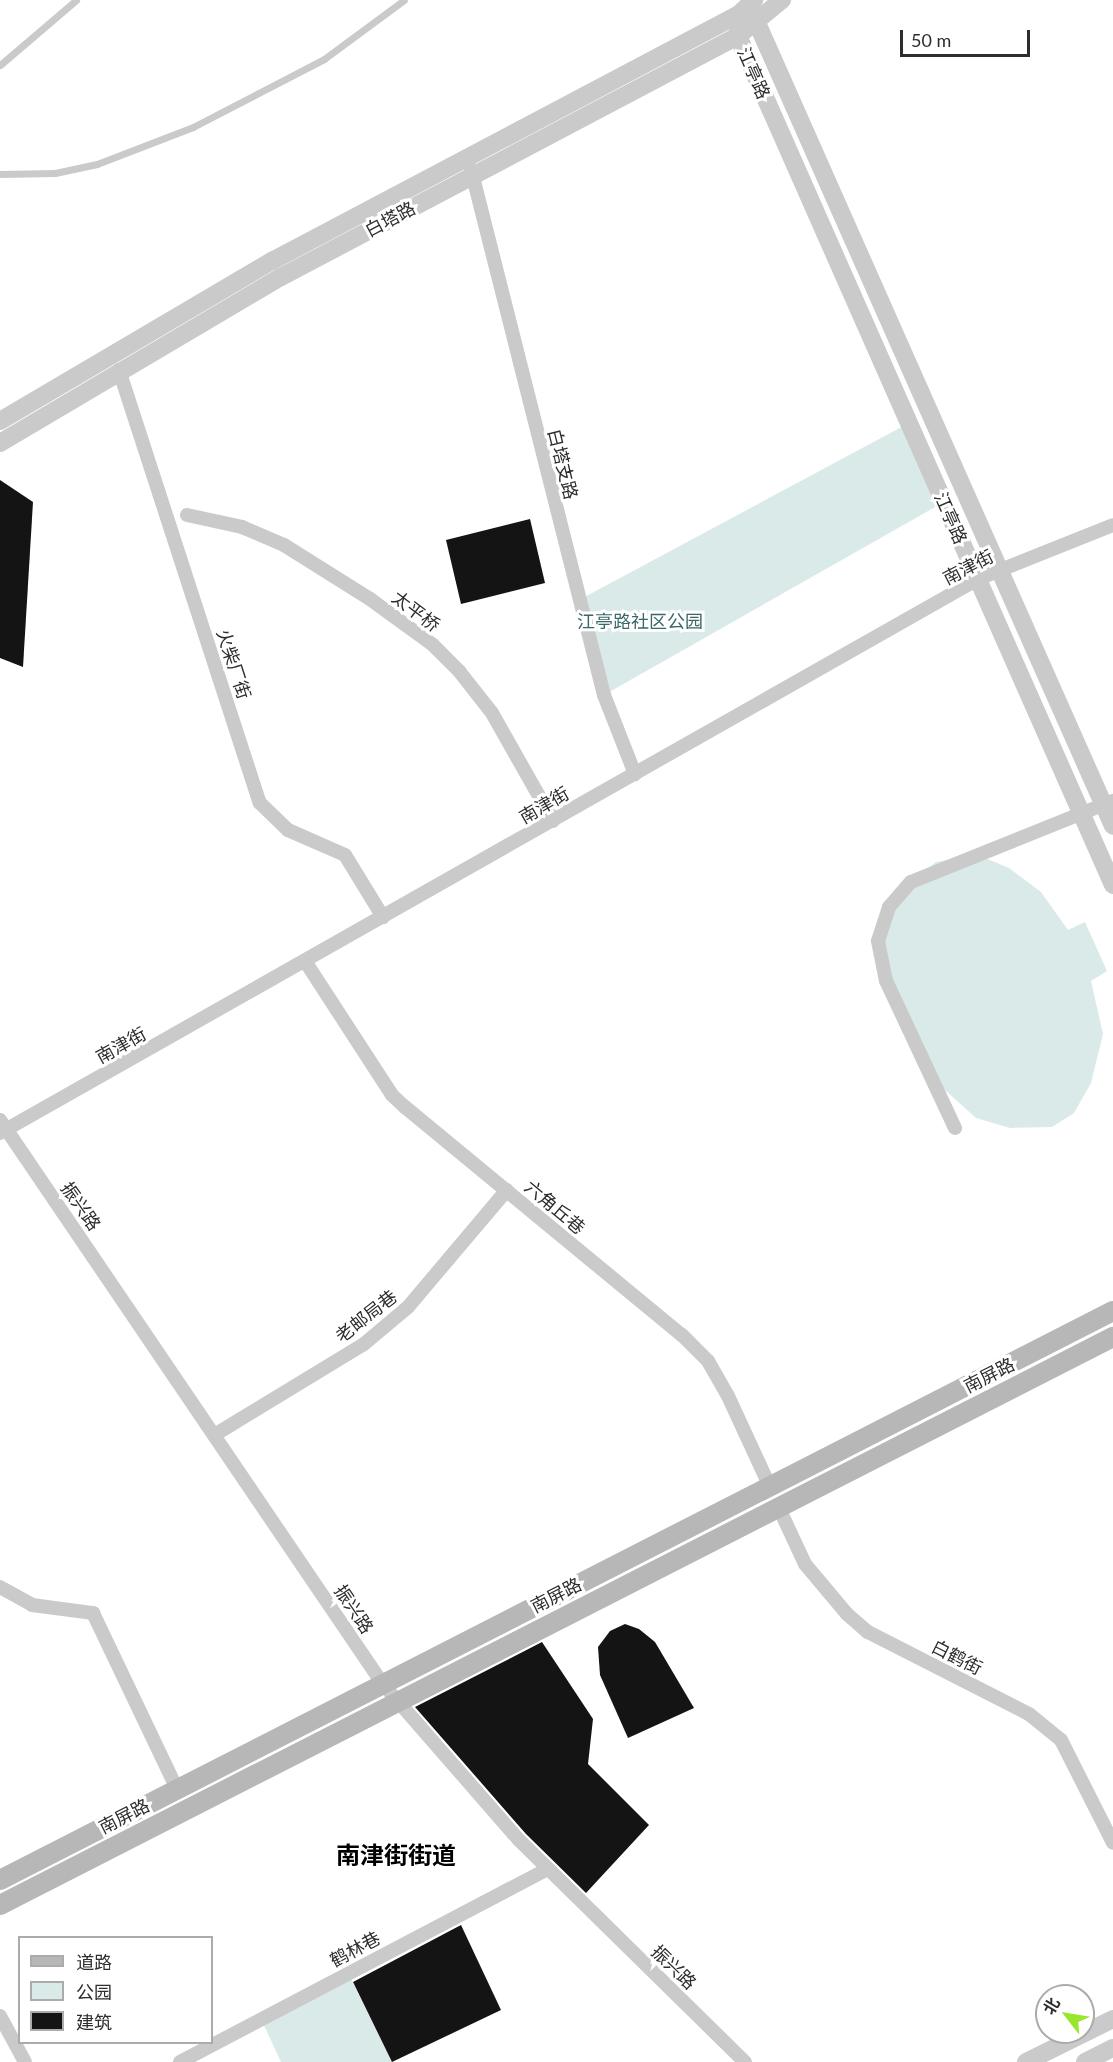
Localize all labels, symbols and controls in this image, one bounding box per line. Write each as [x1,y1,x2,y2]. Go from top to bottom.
scale bar [903,18,1034,56]
text: 50 m [911,29,951,51]
street label: 江亭路 [733,44,775,102]
street label: 白塔路 [361,197,419,241]
street label: 白塔支路 [544,426,582,502]
street label: 江亭路 [930,489,972,547]
street label: 南津街 [939,545,997,589]
street label: 太平桥 [388,586,444,636]
park label: 江亭路社区公园 [577,610,703,632]
street label: 火柴厂街 [213,626,255,702]
street label: 南津街 [515,782,573,828]
street label: 南津街 [92,1022,150,1068]
street label: 六角丘巷 [520,1176,590,1238]
street label: 振兴路 [57,1178,105,1234]
street label: 老邮局巷 [331,1285,401,1347]
street label: 南屏路 [960,1353,1018,1397]
street label: 南屏路 [527,1573,585,1617]
street label: 振兴路 [330,1581,378,1637]
street label: 白鹤街 [928,1635,986,1679]
street label: 南屏路 [95,1794,153,1838]
district label: 南津街街道 [336,1841,456,1869]
street label: 鹤林巷 [326,1927,384,1971]
legend [18,1936,213,2044]
street label: 振兴路 [647,1940,701,1994]
text: 道路 [76,1951,112,1973]
text: 公园 [76,1981,112,2003]
north arrow [1035,1984,1095,2044]
text: 北 [1039,1994,1063,2017]
text: 建筑 [76,2011,112,2033]

